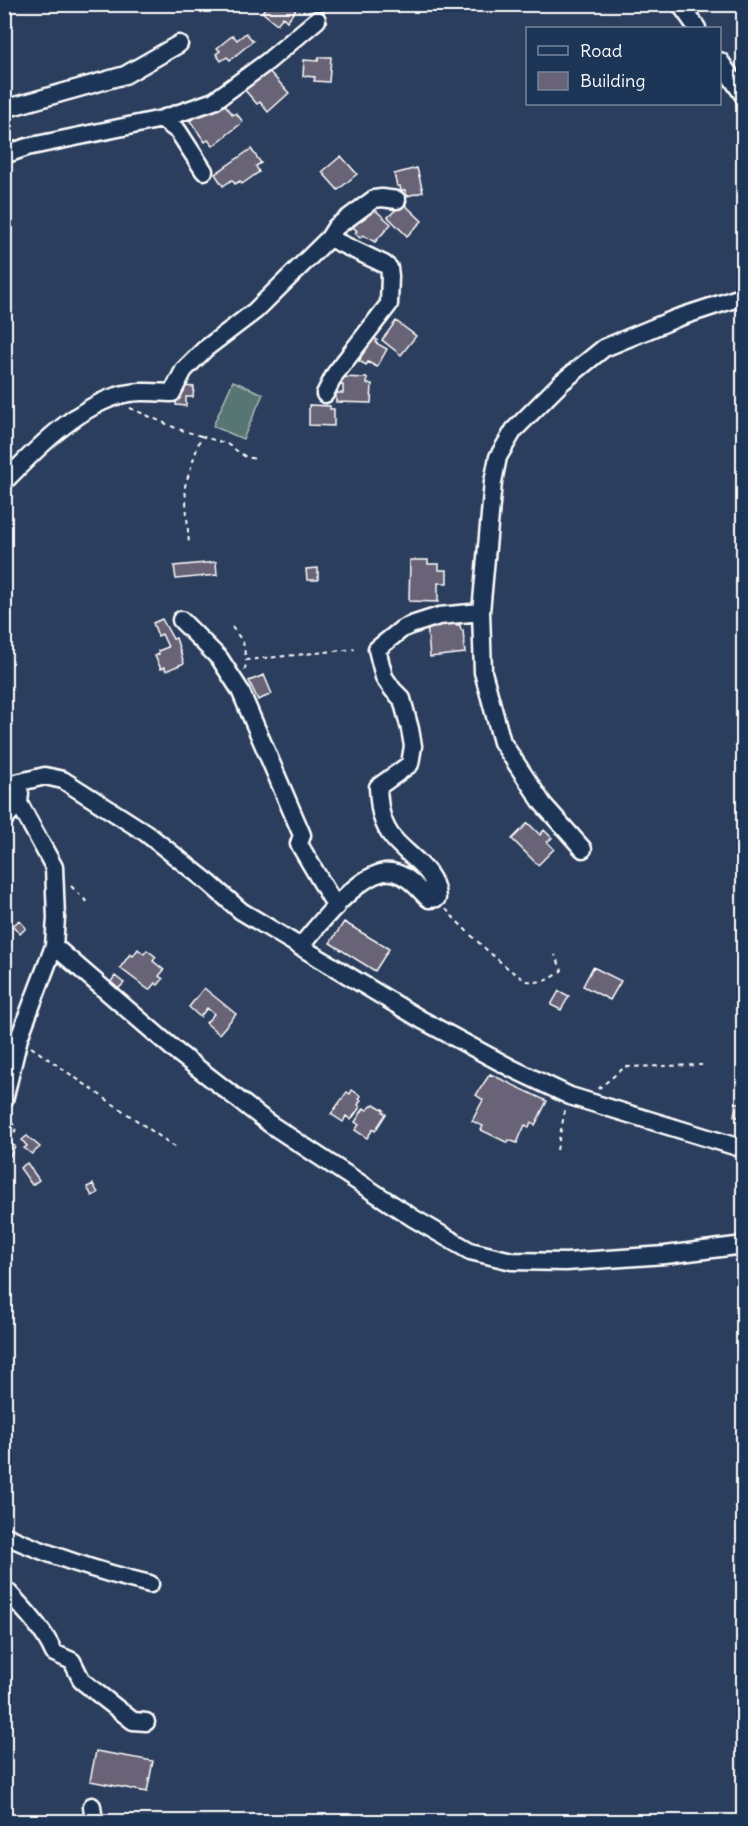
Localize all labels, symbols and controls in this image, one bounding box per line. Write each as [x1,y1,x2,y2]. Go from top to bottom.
legend [526,27,721,105]
text: Road [580,39,623,62]
text: Building [580,69,645,92]

